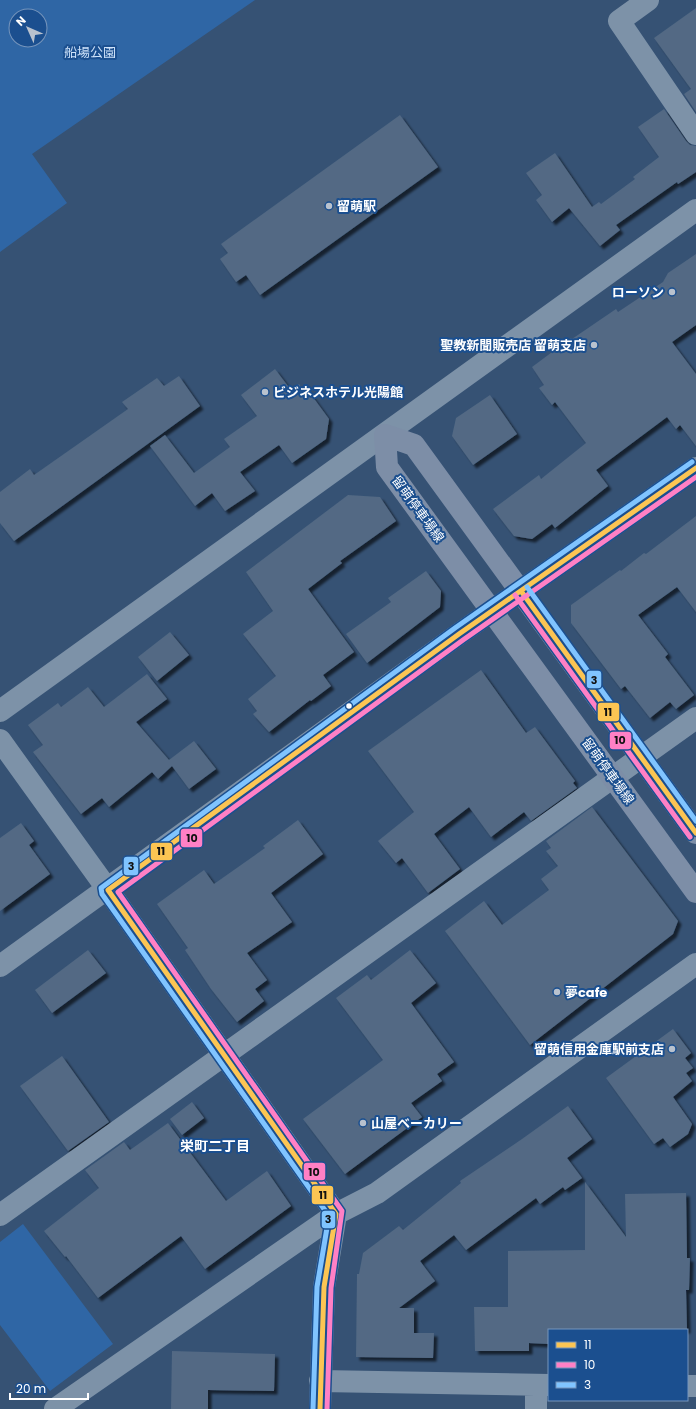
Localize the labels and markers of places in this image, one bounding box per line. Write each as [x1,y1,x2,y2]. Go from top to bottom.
place label: 留萌駅 [337,197,376,216]
marker: 留萌駅 [324,201,334,211]
place label: ローソン [612,283,664,302]
marker: ローソン [667,287,677,297]
place label: 聖教新聞販売店 留萌支店 [440,336,586,355]
marker: 聖教新聞販売店 留萌支店 [589,340,599,350]
place label: ビジネスホテル光陽館 [273,383,403,402]
marker: ビジネスホテル光陽館 [260,387,270,397]
unlabelled marker [344,701,354,711]
place label: 夢cafe [565,983,607,1002]
marker: 夢cafe [552,987,562,997]
place label: 留萌信用金庫駅前支店 [534,1040,664,1059]
marker: 留萌信用金庫駅前支店 [667,1044,677,1054]
place label: 山屋ベーカリー [371,1114,462,1133]
marker: 山屋ベーカリー [358,1118,368,1128]

